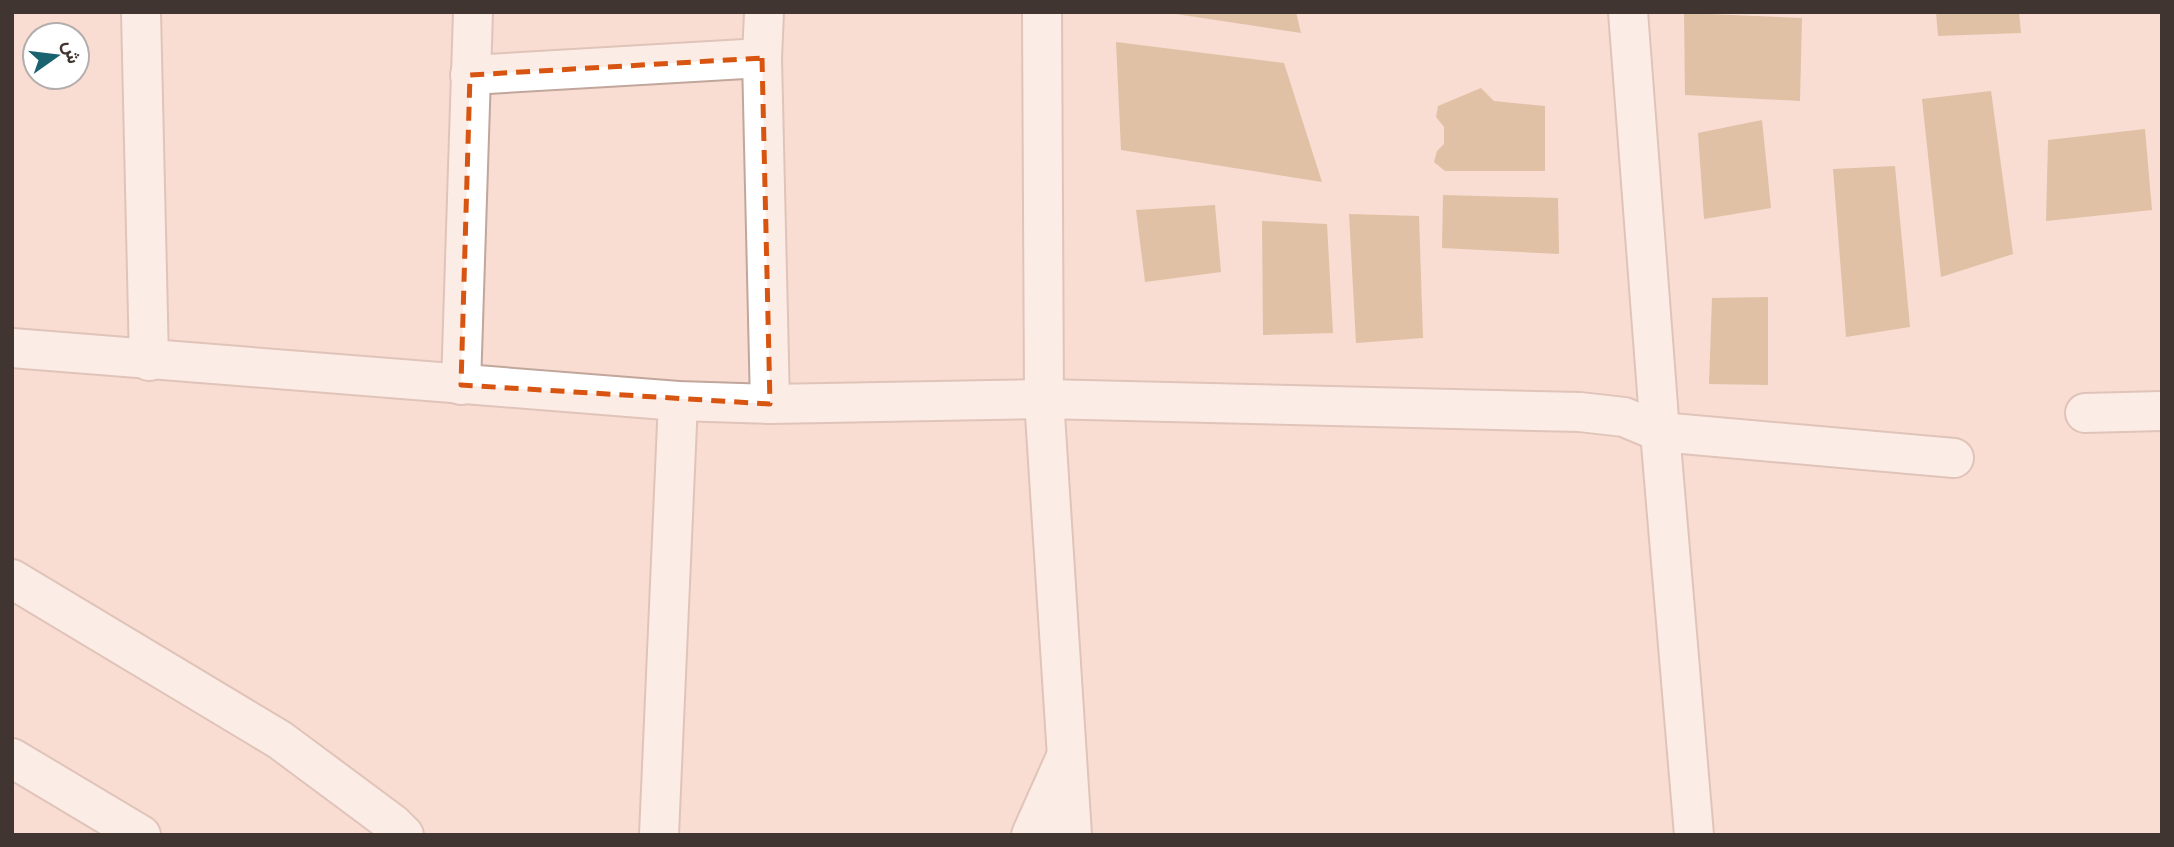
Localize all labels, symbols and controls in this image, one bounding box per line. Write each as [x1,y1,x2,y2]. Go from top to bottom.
north arrow [21,21,91,91]
text: ش [53,38,87,67]

